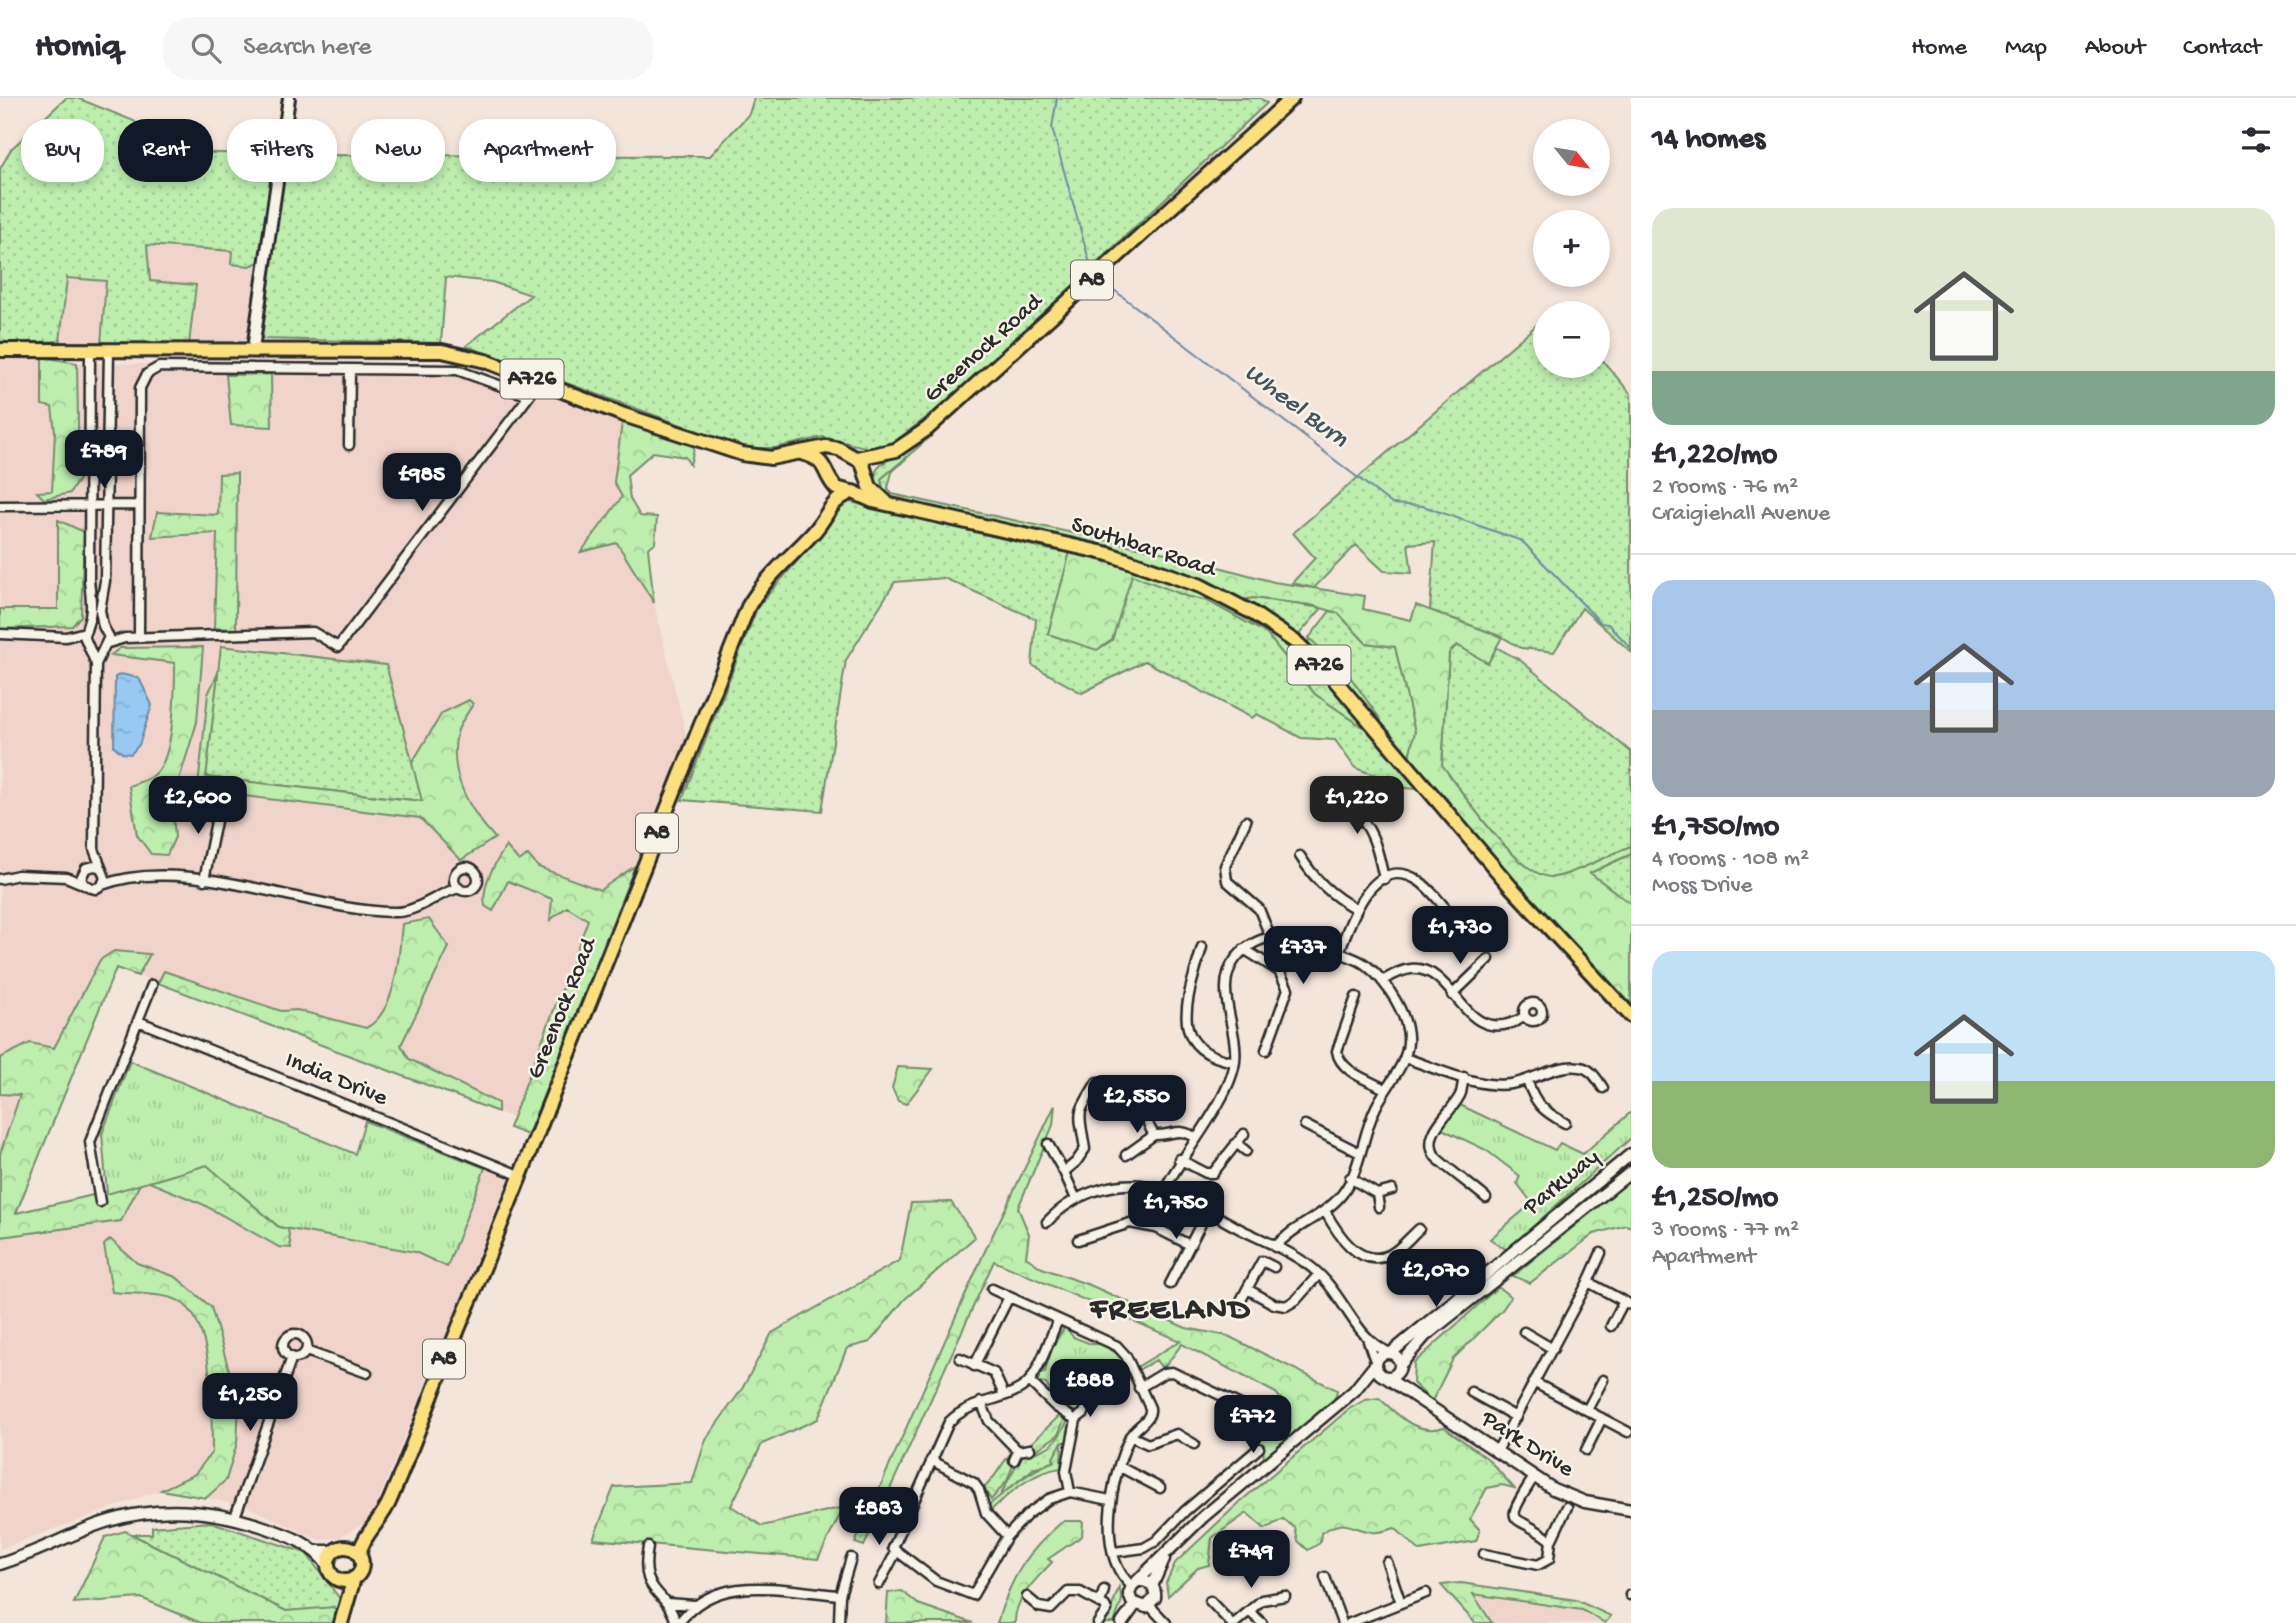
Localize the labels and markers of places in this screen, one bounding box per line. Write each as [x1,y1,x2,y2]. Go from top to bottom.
pin: £789 [63,430,145,490]
pin: £985 [381,454,463,513]
pin: £2,600 [141,776,255,836]
pin: £1,220 [1300,776,1414,836]
pin: £1,730 [1403,906,1517,966]
pin: £737 [1262,926,1344,986]
pin: £2,550 [1080,1076,1194,1135]
pin: £1,750 [1119,1182,1233,1241]
pin: £2,070 [1379,1250,1493,1309]
pin: £888 [1049,1360,1131,1419]
pin: £1,250 [193,1374,307,1433]
pin: £772 [1212,1396,1294,1455]
pin: £883 [838,1488,920,1547]
pin: £749 [1210,1530,1292,1590]

